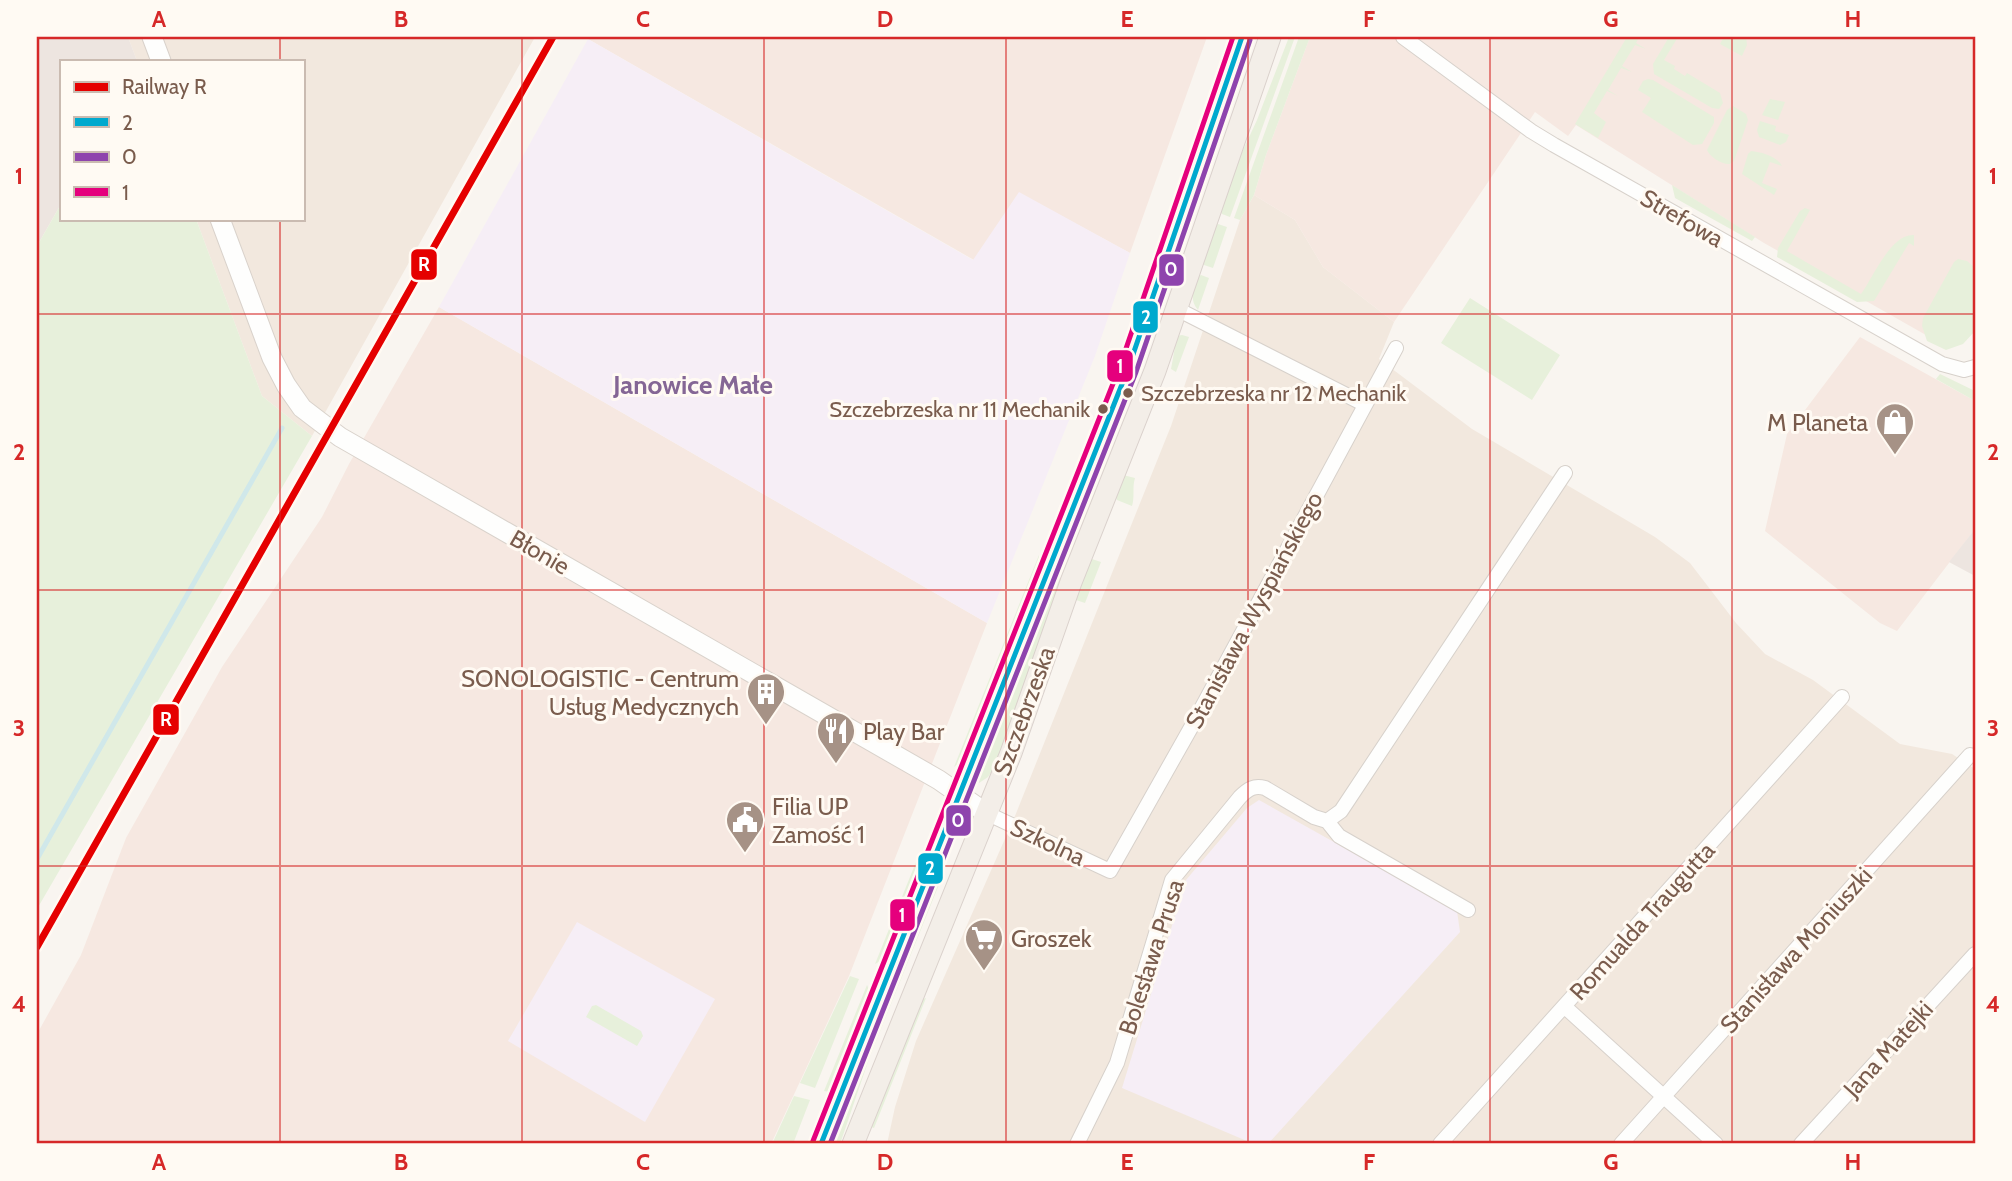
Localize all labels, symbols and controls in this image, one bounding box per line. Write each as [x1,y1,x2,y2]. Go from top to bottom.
text: A [152,5,167,33]
text: B [394,5,408,33]
text: C [636,5,650,33]
text: D [877,5,893,33]
text: E [1120,5,1134,33]
text: F [1363,5,1375,33]
text: G [1603,5,1619,33]
text: H [1845,5,1861,33]
legend [60,60,304,220]
text: Railway R [122,74,207,99]
text: 2 [122,110,133,135]
text: 0 [122,144,137,169]
text: 1 [15,162,23,190]
text: 1 [1989,162,1997,190]
text: 1 [122,180,129,205]
street label: Strefowa [1635,183,1729,254]
line badge: R [410,248,438,281]
text: R [418,253,430,276]
line badge: 0 [1158,253,1185,287]
text: 0 [1164,258,1178,281]
line badge: 2 [1132,300,1159,334]
text: 2 [1141,306,1151,329]
line badge: 1 [1106,349,1134,383]
text: 1 [1116,355,1124,378]
district label: Janowice Małe [612,369,773,401]
place label: Szczebrzeska nr 12 Mechanik [1141,380,1406,407]
marker: Szczebrzeska nr 12 Mechanik [1121,386,1135,400]
place label: Szczebrzeska nr 11 Mechanik [829,396,1090,423]
shop icon: M Planeta [1874,401,1916,456]
marker: Szczebrzeska nr 11 Mechanik [1096,402,1110,416]
place label: M Planeta [1767,408,1868,437]
text: 2 [13,438,25,466]
text: 2 [1987,438,1999,466]
street label: Stanisława Wyspiańskiego [1179,487,1329,733]
street label: Błonie [505,523,575,581]
street label: Szczebrzeska [987,642,1061,780]
place label: SONOLOGISTIC - Centrum Usług Medycznych [461,664,739,721]
building icon: SONOLOGISTIC - Centrum Usług Medycznych [745,671,787,726]
line badge: R [152,703,180,736]
text: R [160,708,172,731]
restaurant icon: Play Bar [815,710,857,765]
text: 3 [13,714,25,742]
text: 3 [1987,714,1999,742]
place label: Play Bar [863,717,945,746]
place label: Filia UP Zamość 1 [772,792,865,849]
public building icon: Filia UP Zamość 1 [724,799,766,854]
line badge: 0 [945,804,972,837]
text: 0 [951,809,965,832]
street label: Szkolna [1006,812,1090,872]
street label: Romualda Traugutta [1563,836,1721,1006]
line badge: 2 [917,852,944,885]
text: 2 [925,857,935,880]
street label: Stanisława Moniuszki [1714,861,1878,1039]
street label: Bolesława Prusa [1112,875,1190,1038]
line badge: 1 [889,898,916,932]
text: 1 [898,904,906,927]
supermarket icon: Groszek [963,917,1005,972]
place label: Groszek [1011,924,1092,953]
text: 4 [12,990,26,1018]
text: 4 [1986,990,2000,1018]
street label: Jana Matejki [1837,995,1939,1104]
text: A [152,1148,167,1176]
text: B [394,1148,408,1176]
text: C [636,1148,650,1176]
text: D [877,1148,893,1176]
text: E [1120,1148,1134,1176]
text: F [1363,1148,1375,1176]
text: G [1603,1148,1619,1176]
text: H [1845,1148,1861,1176]

